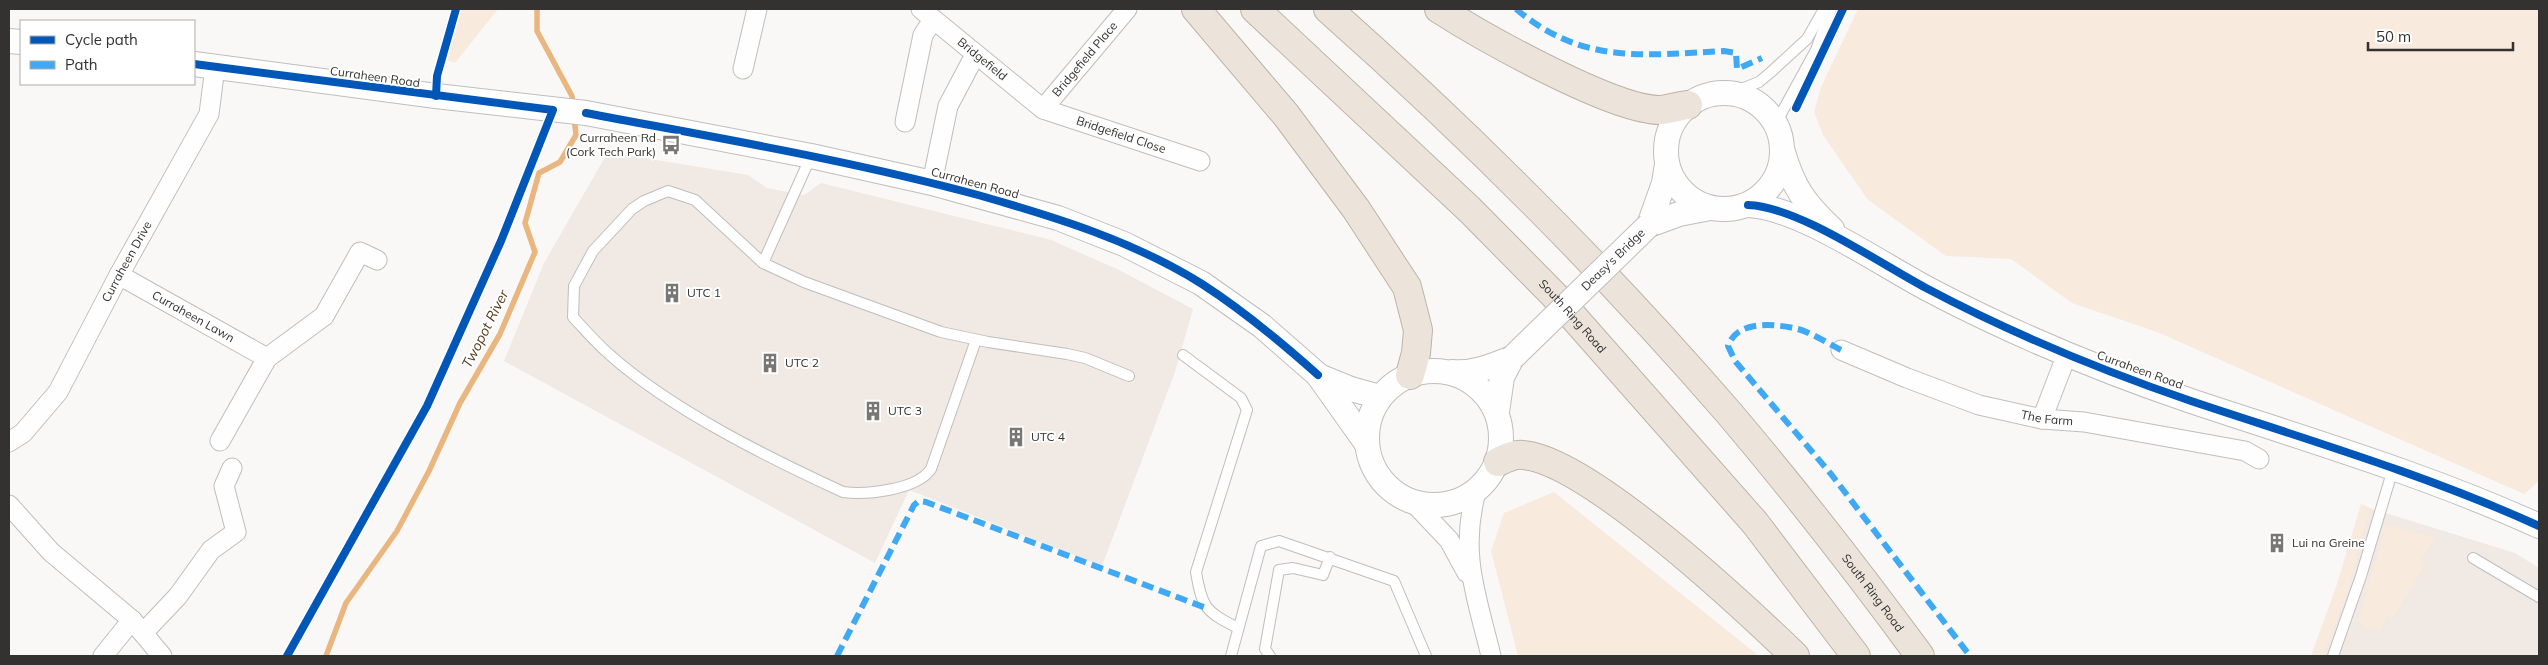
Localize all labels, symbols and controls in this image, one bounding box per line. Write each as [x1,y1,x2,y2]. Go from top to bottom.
street label: Bridgefield Place [1049,18,1120,99]
legend [20,20,195,85]
scale bar [2368,20,2513,52]
text: 50 m [2376,27,2411,46]
text: Cycle path [65,30,138,49]
street label: Bridgefield [955,34,1010,83]
text: Path [65,55,97,74]
street label: Curraheen Road [329,63,421,90]
street label: Bridgefield Close [1075,113,1168,156]
place label: Curraheen Rd (Cork Tech Park) [566,130,656,159]
bus stop icon: Curraheen Rd (Cork Tech Park) [660,134,682,156]
street label: Curraheen Road [929,164,1021,201]
street label: Curraheen Drive [98,218,155,304]
street label: Deasy's Bridge [1578,225,1648,294]
street label: South Ring Road [1536,276,1610,356]
building icon: UTC 1 [661,282,683,304]
place label: UTC 1 [687,285,721,300]
water label: Twopot River [458,286,513,371]
street label: Curraheen Lawn [149,287,237,345]
street label: Curraheen Road [2095,347,2185,392]
building icon: UTC 2 [759,352,781,374]
place label: UTC 2 [785,355,819,370]
building icon: UTC 3 [862,400,884,422]
place label: UTC 3 [888,403,922,418]
street label: The Farm [2020,407,2074,428]
building icon: UTC 4 [1005,426,1027,448]
place label: UTC 4 [1031,429,1065,444]
building icon: Lui na Greine [2266,532,2288,554]
place label: Lui na Greine [2292,535,2365,550]
street label: South Ring Road [1839,551,1907,635]

